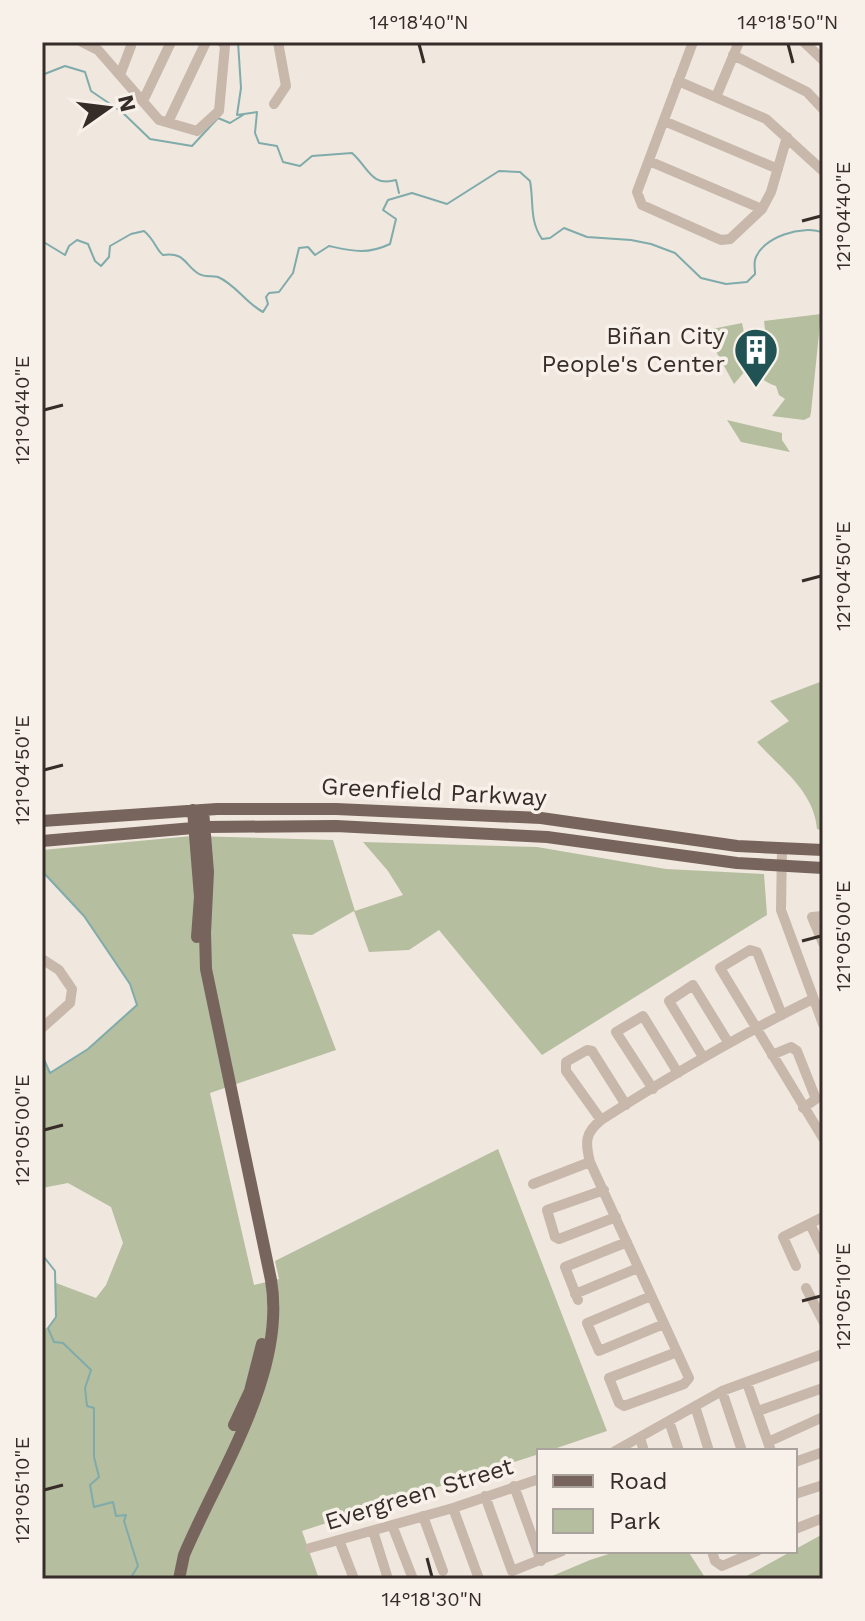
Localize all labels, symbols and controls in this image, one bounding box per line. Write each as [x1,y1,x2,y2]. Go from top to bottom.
text: 14°18'40"N [369,10,469,34]
text: 14°18'50"N [738,10,838,34]
north arrow [68,68,148,148]
text: N [113,92,141,114]
text: 121°04'40"E [831,162,855,270]
place label: Biñan City People's Center [542,322,726,378]
building icon: Biñan City People's Center [732,326,780,389]
text: 121°04'40"E [10,356,34,464]
text: 121°04'50"E [831,521,855,631]
text: 121°04'50"E [10,715,34,825]
street label: Greenfield Parkway [320,772,548,812]
text: 121°05'00"E [831,881,855,991]
text: 121°05'00"E [10,1075,34,1185]
text: 121°05'10"E [831,1243,855,1349]
text: 121°05'10"E [10,1437,34,1543]
legend [537,1449,797,1553]
street label: Evergreen Street [322,1452,516,1536]
text: Road [609,1467,668,1495]
text: Park [609,1507,661,1535]
text: 14°18'30"N [382,1587,482,1611]

